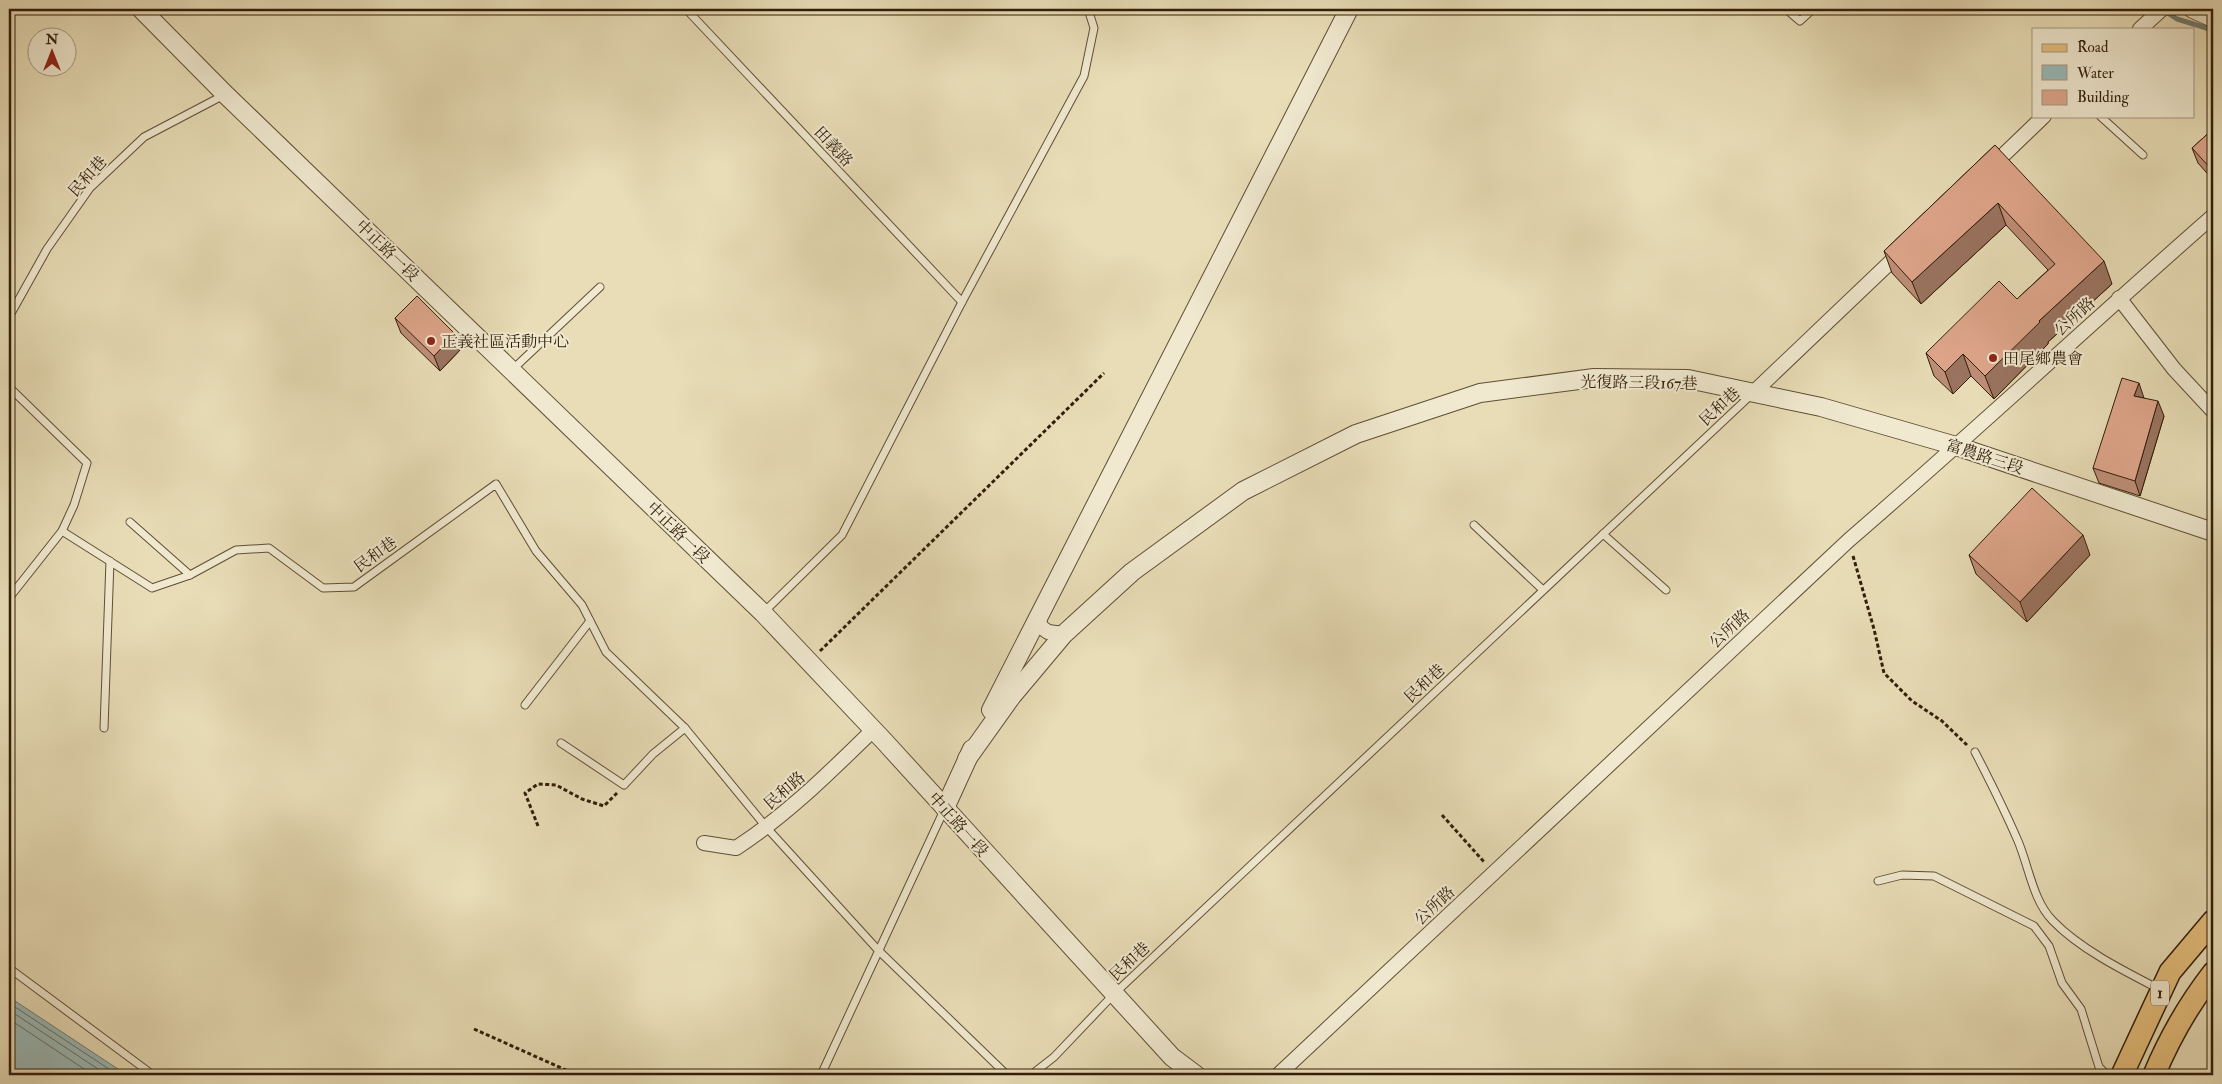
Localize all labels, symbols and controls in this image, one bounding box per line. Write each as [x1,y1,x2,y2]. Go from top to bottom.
north arrow [28,28,78,78]
legend [2032,28,2194,118]
text: N [45,31,59,48]
text: Road [2077,38,2109,57]
text: Water [2076,64,2114,83]
text: Building [2077,88,2129,107]
street label: 田義路 [810,122,857,171]
street label: 民和巷 [64,152,111,201]
street label: 中正路一段 [352,216,423,286]
street label: 公所路 [2050,293,2099,340]
place label: 正義社區活動中心 [441,332,569,352]
marker: 正義社區活動中心 [425,335,437,347]
place label: 田尾鄉農會 [2003,349,2083,369]
marker: 田尾鄉農會 [1987,352,1999,364]
street label: 光復路三段167巷 [1580,372,1698,394]
street label: 民和巷 [1695,383,1744,430]
street label: 富農路三段 [1944,435,2026,479]
street label: 中正路一段 [643,498,714,568]
street label: 民和巷 [350,533,401,577]
street label: 公所路 [1705,605,1754,652]
street label: 民和巷 [1400,660,1449,707]
street label: 民和路 [760,767,809,814]
street label: 中正路一段 [924,788,992,861]
street label: 公所路 [1410,882,1459,929]
street label: 民和巷 [1105,938,1154,985]
road number: 1 [2151,980,2169,1006]

